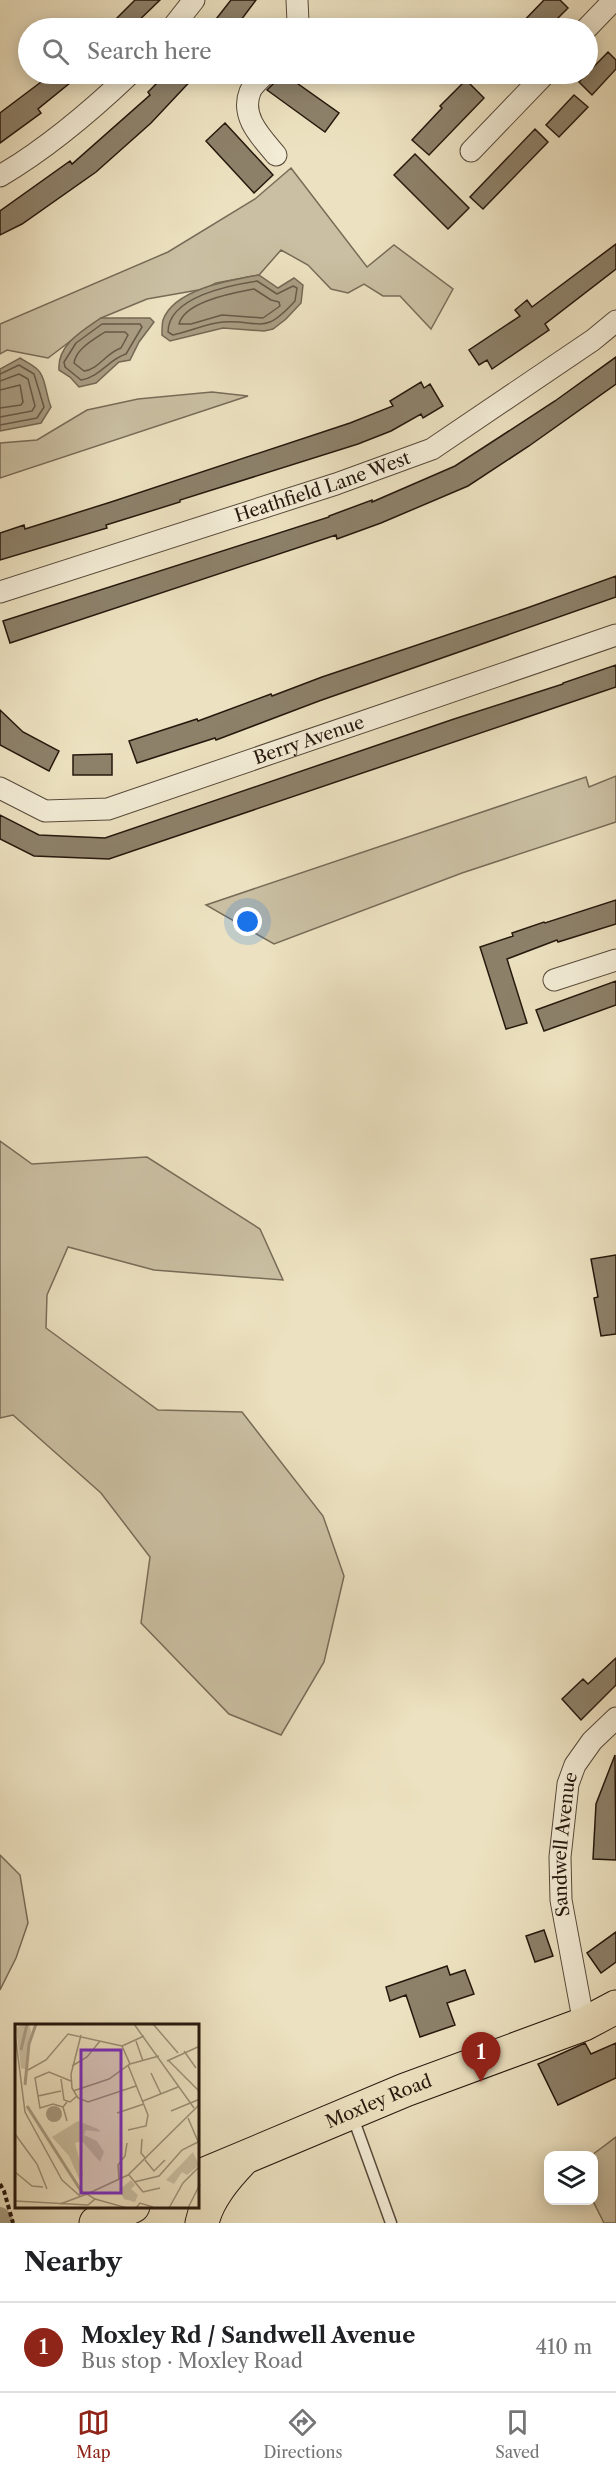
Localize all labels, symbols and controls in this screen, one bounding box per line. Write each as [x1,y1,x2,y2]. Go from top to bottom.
search box [18,18,598,84]
icon: search [39,35,72,68]
text: Search here [87,38,212,65]
street label: Heathfield Lane West [232,447,414,527]
street label: Berry Avenue [251,711,367,769]
your location [233,907,262,936]
street label: Sandwell Avenue [549,1769,583,1919]
inset map [15,2024,200,2208]
pin: 1 [462,2032,500,2082]
street label: Moxley Road [322,2070,435,2133]
map controls [544,2151,598,2205]
button: layers [544,2151,598,2205]
text: Nearby [24,2246,122,2278]
text: Moxley Rd / Sandwell Avenue [81,2322,415,2349]
text: 1 [39,2335,48,2359]
text: 410 m [535,2335,592,2359]
text: Bus stop · Moxley Road [81,2349,303,2373]
tab: Map [76,2406,111,2462]
tab: Directions [263,2406,342,2462]
tab: Saved [495,2406,540,2462]

